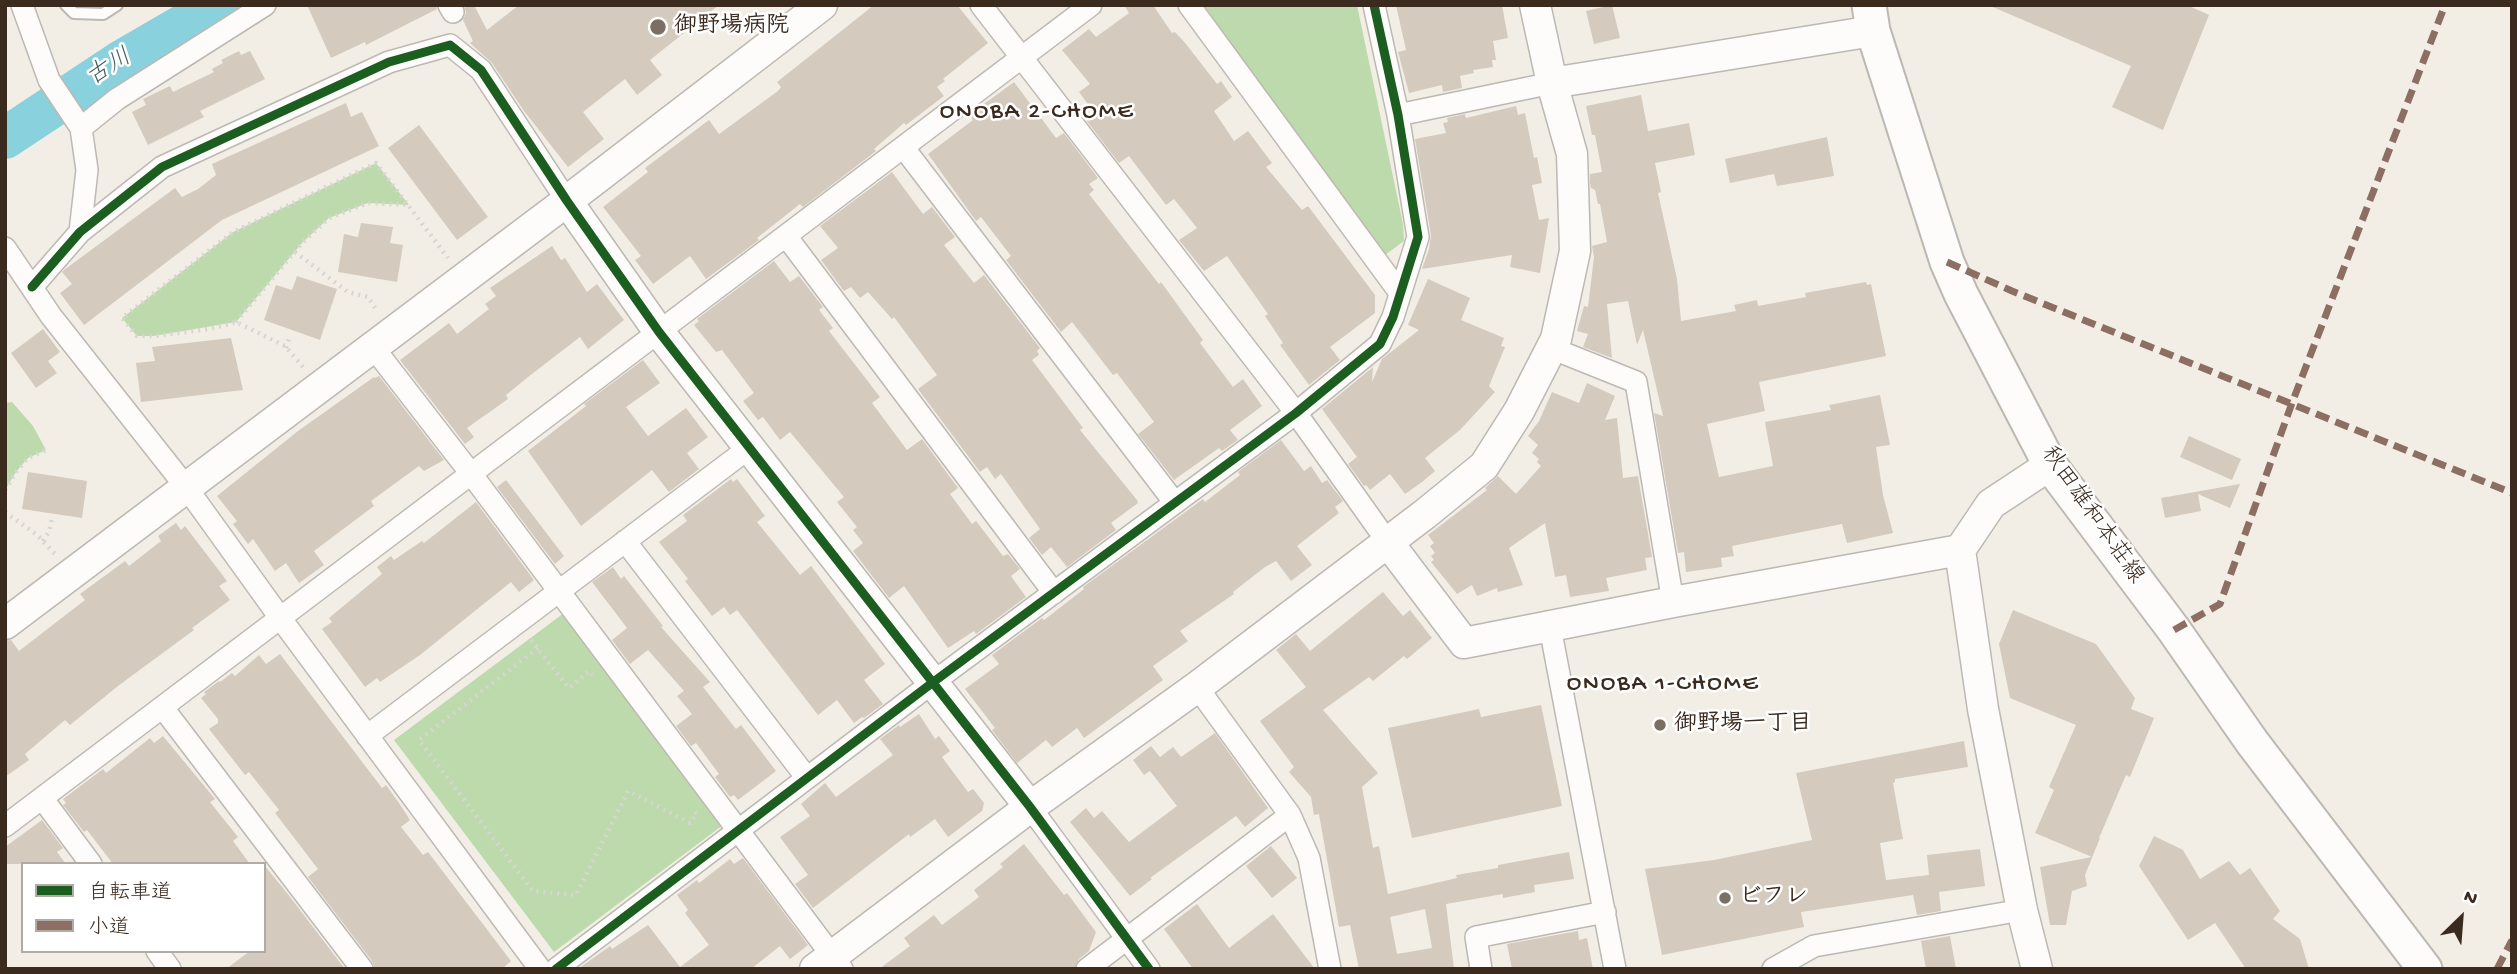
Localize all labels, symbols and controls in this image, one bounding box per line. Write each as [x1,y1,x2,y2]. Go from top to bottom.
place label: 御野場病院 [674,13,789,41]
marker: 御野場病院 [648,17,668,37]
water label: 古川 [82,44,138,94]
district label: ONOBA 2-CHOME [941,99,1133,127]
street label: 秋田雄和本荘線 [2034,442,2148,590]
district label: ONOBA 1-CHOME [1568,671,1758,699]
place label: 御野場一丁目 [1674,711,1812,739]
marker: 御野場一丁目 [1652,717,1668,733]
legend [21,862,266,953]
text: 自転車道 [88,882,172,907]
north arrow [2426,883,2496,953]
place label: ビフレ [1739,884,1808,912]
text: N [2460,885,2481,912]
marker: ビフレ [1717,890,1733,906]
text: 小道 [88,917,130,942]

